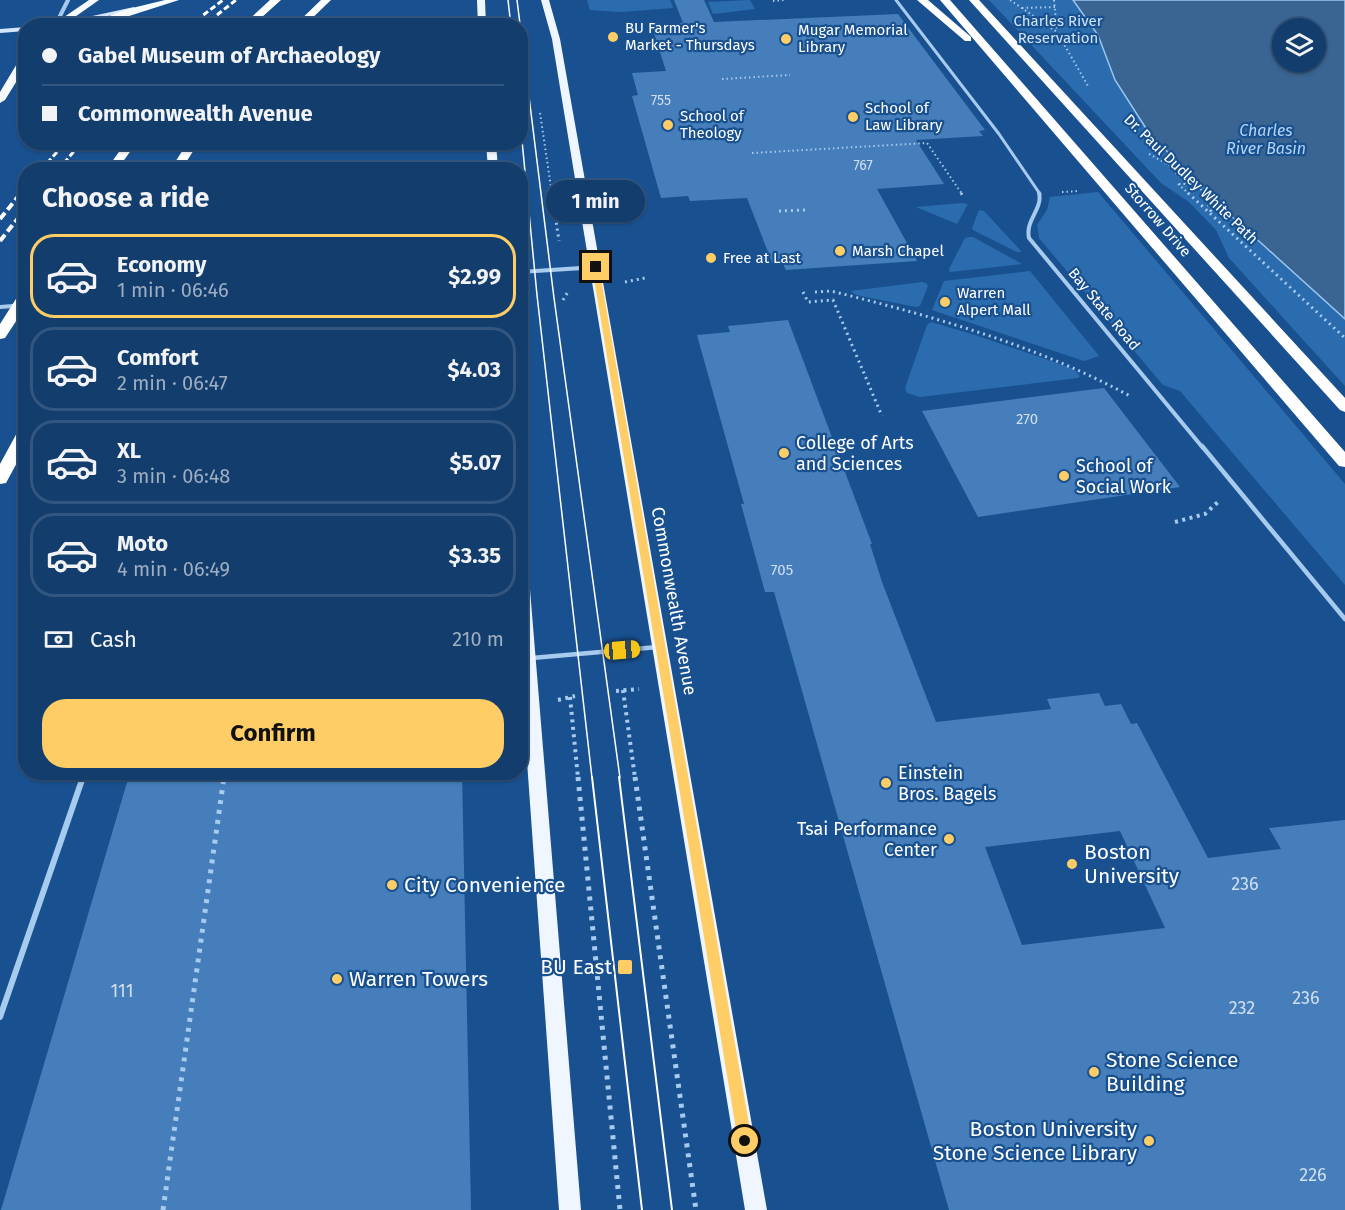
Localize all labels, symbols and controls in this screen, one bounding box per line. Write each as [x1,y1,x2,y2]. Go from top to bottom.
park label: Charles River Reservation [1013,12,1103,47]
map controls [1272,18,1326,72]
button: layers [1272,18,1326,72]
place label: BU Farmer's Market - Thursdays [625,19,755,54]
place label: Mugar Memorial Library [798,21,908,56]
marker: BU Farmer's Market - Thursdays [606,30,620,44]
marker: Mugar Memorial Library [779,32,793,46]
text: Gabel Museum of Archaeology [78,42,380,69]
house number: 755 [651,92,671,109]
place label: School of Law Library [865,99,943,134]
text: Commonwealth Avenue [78,100,313,127]
place label: School of Theology [680,107,745,142]
marker: School of Law Library [846,110,860,124]
street label: Dr. Paul Dudley White Path [1120,110,1262,248]
marker: School of Theology [661,118,675,132]
water label: Charles River Basin [1226,121,1306,158]
house number: 767 [853,157,873,174]
street label: Storrow Drive [1121,179,1195,261]
callout: 1 min [546,180,646,222]
text: Choose a ride [42,182,209,214]
text: 1 min [571,189,620,213]
place label: Marsh Chapel [852,242,944,260]
marker: Marsh Chapel [833,244,847,258]
icon: car [45,249,99,303]
place label: Free at Last [723,249,801,267]
text: Economy [117,251,206,278]
marker: Free at Last [704,251,718,265]
route end [582,253,609,280]
text: $2.99 [448,263,501,290]
street label: Bay State Road [1064,264,1144,354]
text: 1 min · 06:46 [117,278,229,302]
place label: Warren Alpert Mall [957,284,1031,319]
marker: Warren Alpert Mall [938,295,952,309]
icon: car [45,342,99,396]
text: Comfort [117,344,198,371]
text: $4.03 [447,356,501,383]
text: 2 min · 06:47 [117,371,228,395]
house number: 270 [1016,410,1038,428]
place label: College of Arts and Sciences [796,432,914,475]
icon: car [45,435,99,489]
text: XL [117,437,141,464]
marker: College of Arts and Sciences [777,446,791,460]
text: $5.07 [449,449,501,476]
place label: School of Social Work [1076,455,1172,498]
text: 3 min · 06:48 [117,464,230,488]
marker: School of Social Work [1057,469,1071,483]
street label: Commonwealth Avenue [647,505,701,697]
icon: car [45,528,99,582]
text: Moto [117,530,168,557]
text: $3.35 [449,542,501,569]
text: 4 min · 06:49 [117,557,230,581]
house number: 705 [771,561,793,579]
icon: cash [42,623,75,656]
text: Cash [90,626,137,653]
text: 210 m [452,627,504,651]
car [603,639,641,661]
button: Confirm [42,699,504,768]
place label: Einstein Bros. Bagels [898,762,996,805]
marker: Einstein Bros. Bagels [879,776,893,790]
place label: Tsai Performance Center [797,818,937,861]
marker: Tsai Performance Center [942,832,956,846]
place label: Boston University [1084,839,1180,889]
marker: Boston University [1065,857,1079,871]
place label: City Convenience [404,872,566,898]
house number: 236 [1231,873,1259,895]
marker: City Convenience [385,878,399,892]
place label: BU East [540,954,612,980]
marker: BU East [616,958,634,976]
place label: Warren Towers [349,966,488,992]
marker: Warren Towers [330,972,344,986]
house number: 111 [111,980,133,1002]
house number: 236 [1292,987,1320,1009]
house number: 232 [1229,997,1255,1019]
place label: Stone Science Building [1106,1047,1239,1097]
marker: Stone Science Building [1087,1065,1101,1079]
place label: Boston University Stone Science Library [933,1116,1138,1166]
route start [731,1127,758,1154]
marker: Boston University Stone Science Library [1142,1134,1156,1148]
house number: 226 [1299,1164,1327,1186]

